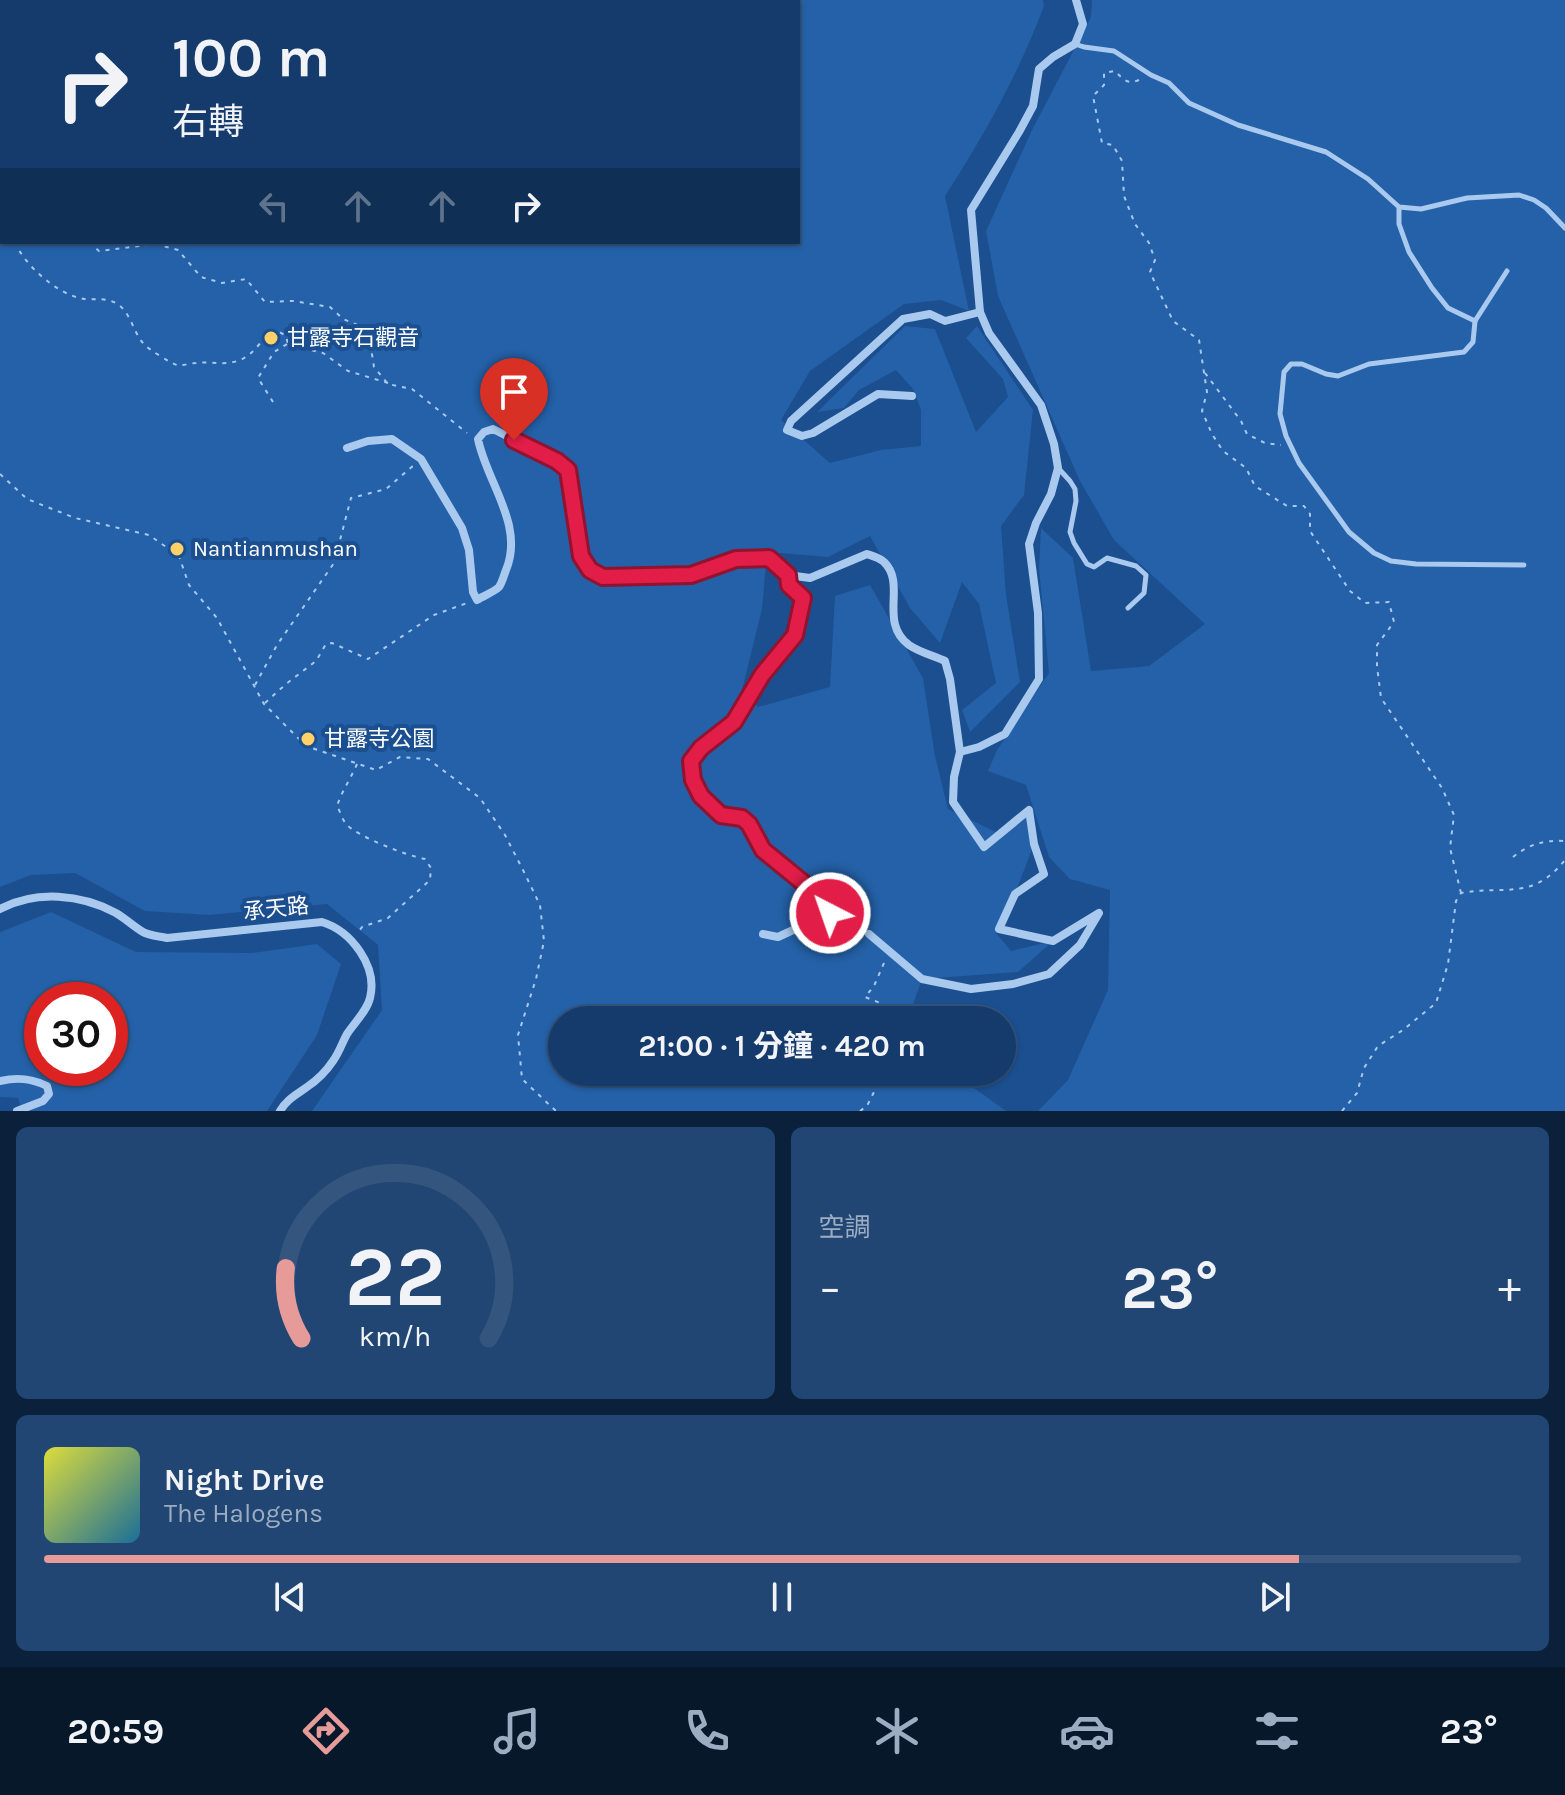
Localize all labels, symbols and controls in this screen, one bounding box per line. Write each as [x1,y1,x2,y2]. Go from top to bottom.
text: 100 m [172,25,330,90]
icon: right [40,32,144,136]
text: 右轉 [172,101,244,143]
icon: left [252,184,296,228]
icon: ahead [336,184,380,228]
icon: ahead [420,184,464,228]
icon: right [504,184,548,228]
place label: 甘露寺石觀音 [287,325,419,351]
marker: 甘露寺石觀音 [262,329,280,347]
pin [480,358,548,440]
icon: arrive [492,370,536,414]
place label: Nantianmushan [193,536,358,562]
marker: Nantianmushan [168,540,186,558]
place label: 甘露寺公園 [324,726,434,752]
marker: 甘露寺公園 [299,730,317,748]
position arrow [788,871,872,955]
street label: 承天路 [242,893,310,925]
speed limit sign: 30 [24,982,128,1086]
text: 21:00 · 1 分鐘 · 420 m [638,1028,926,1064]
text: 空調 [819,1212,871,1243]
text: 22 [345,1229,446,1326]
text: 23° [1121,1253,1218,1323]
text: − [819,1262,842,1313]
text: + [1498,1262,1521,1313]
text: km/h [359,1320,431,1353]
text: Night Drive [164,1462,325,1498]
text: The Halogens [164,1498,323,1529]
icon: previous [268,1575,312,1619]
icon: pause [760,1575,804,1619]
icon: next [1253,1575,1297,1619]
icon: directions [298,1703,354,1759]
icon: music [489,1703,545,1759]
icon: phone [679,1703,735,1759]
icon: climate [869,1703,925,1759]
icon: car [1059,1703,1115,1759]
icon: filters [1249,1703,1305,1759]
text: 20:59 [67,1710,164,1752]
text: 23° [1440,1710,1498,1752]

